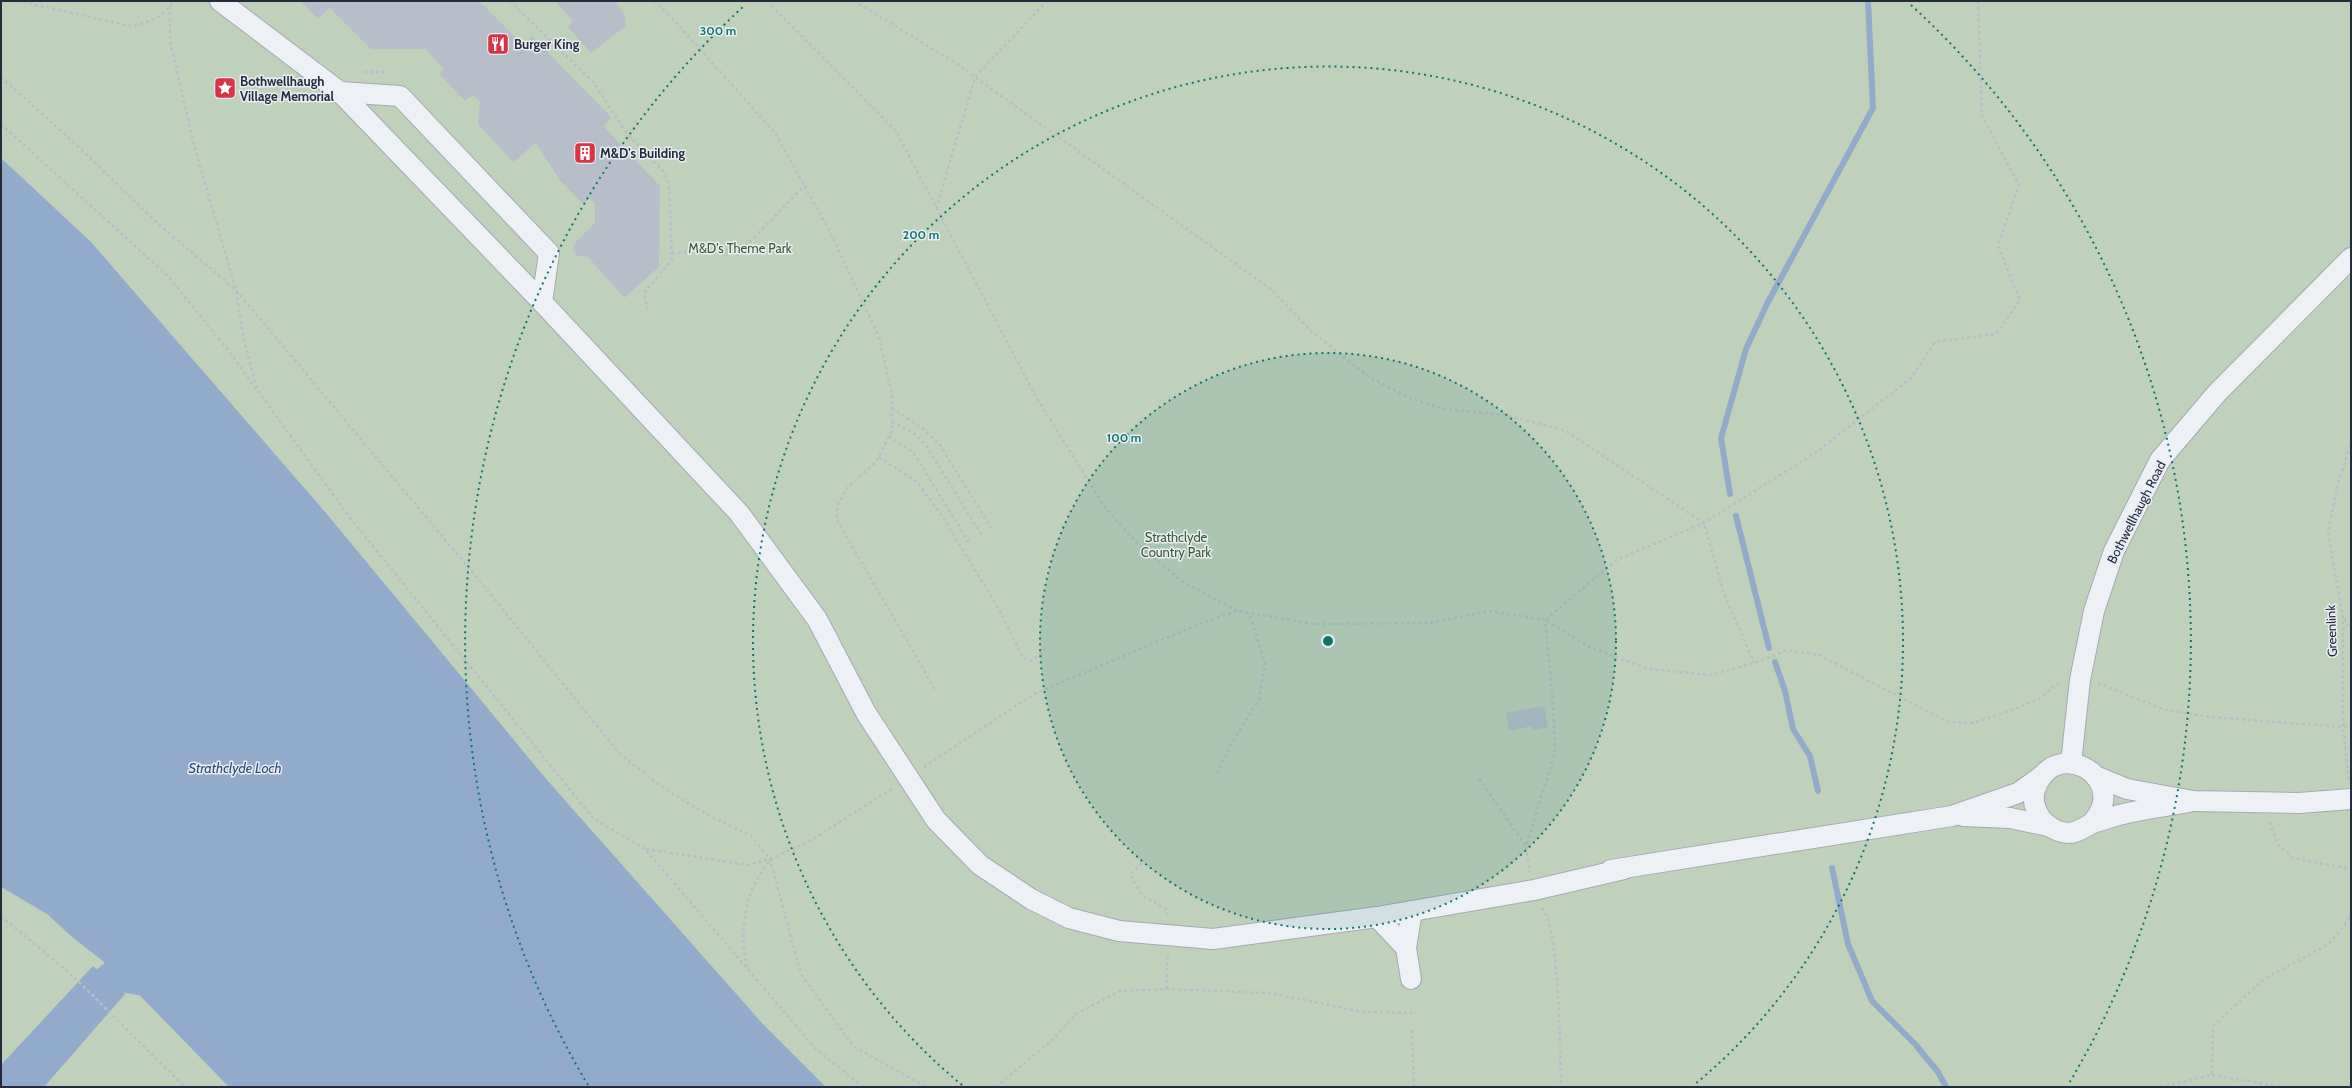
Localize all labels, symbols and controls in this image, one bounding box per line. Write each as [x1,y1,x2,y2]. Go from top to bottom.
text: 300 m [700,23,736,38]
restaurant icon: Burger King [485,31,511,57]
place label: Burger King [514,36,580,52]
place label: Bothwellhaugh Village Memorial [240,73,334,104]
place icon: Bothwellhaugh Village Memorial [212,75,238,101]
building icon: M&D's Building [572,140,598,166]
place label: M&D's Building [600,145,685,161]
text: 200 m [903,227,939,242]
park label: M&D's Theme Park [688,240,792,256]
text: 100 m [1107,430,1141,445]
street label: Bothwellhaugh Road [2103,458,2169,566]
park label: Strathclyde Country Park [1141,529,1211,560]
street label: Greenlink [2322,605,2340,657]
centre of rings [1321,634,1335,648]
water label: Strathclyde Loch [188,759,282,777]

